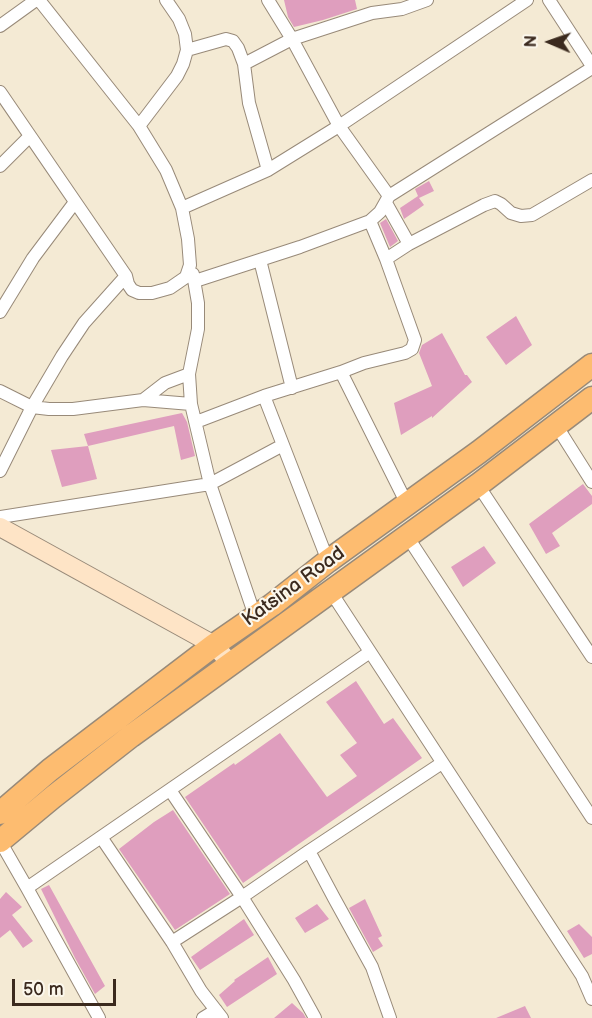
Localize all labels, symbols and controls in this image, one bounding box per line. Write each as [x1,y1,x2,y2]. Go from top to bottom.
north arrow [520,12,580,72]
text: N [522,35,541,48]
street label: Katsina Road [238,542,350,632]
scale bar [15,967,118,1005]
text: 50 m [23,979,64,1000]

